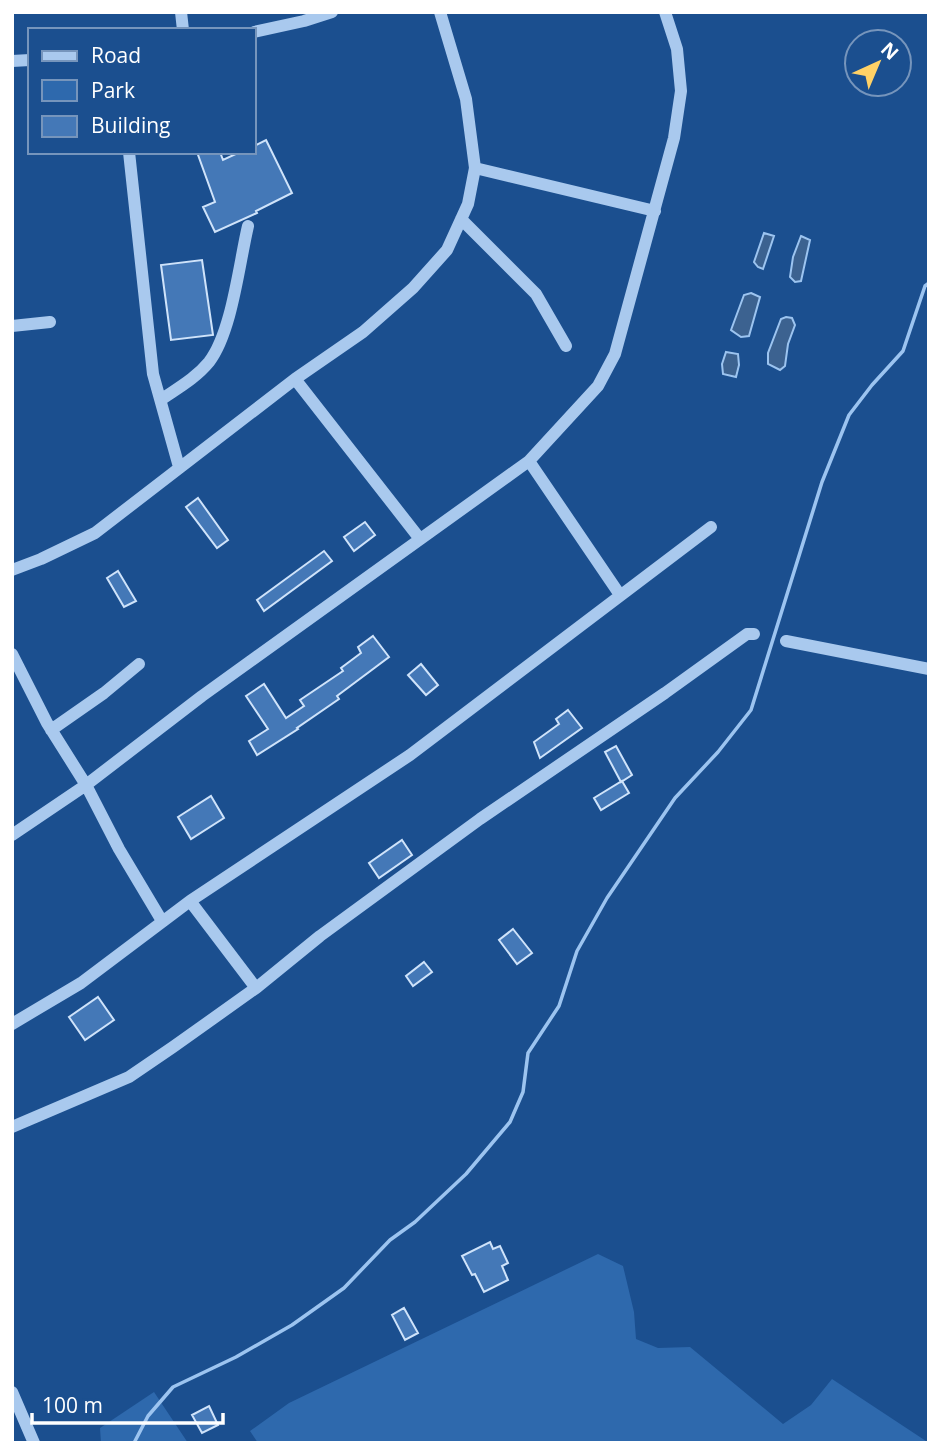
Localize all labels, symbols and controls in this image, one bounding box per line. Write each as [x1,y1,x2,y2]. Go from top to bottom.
legend [28,28,256,154]
north arrow [843,28,913,98]
text: N [875,36,904,65]
text: Road [91,41,141,69]
text: Park [91,76,135,104]
text: Building [91,111,170,139]
scale bar [32,1382,222,1426]
text: 100 m [42,1391,103,1419]

